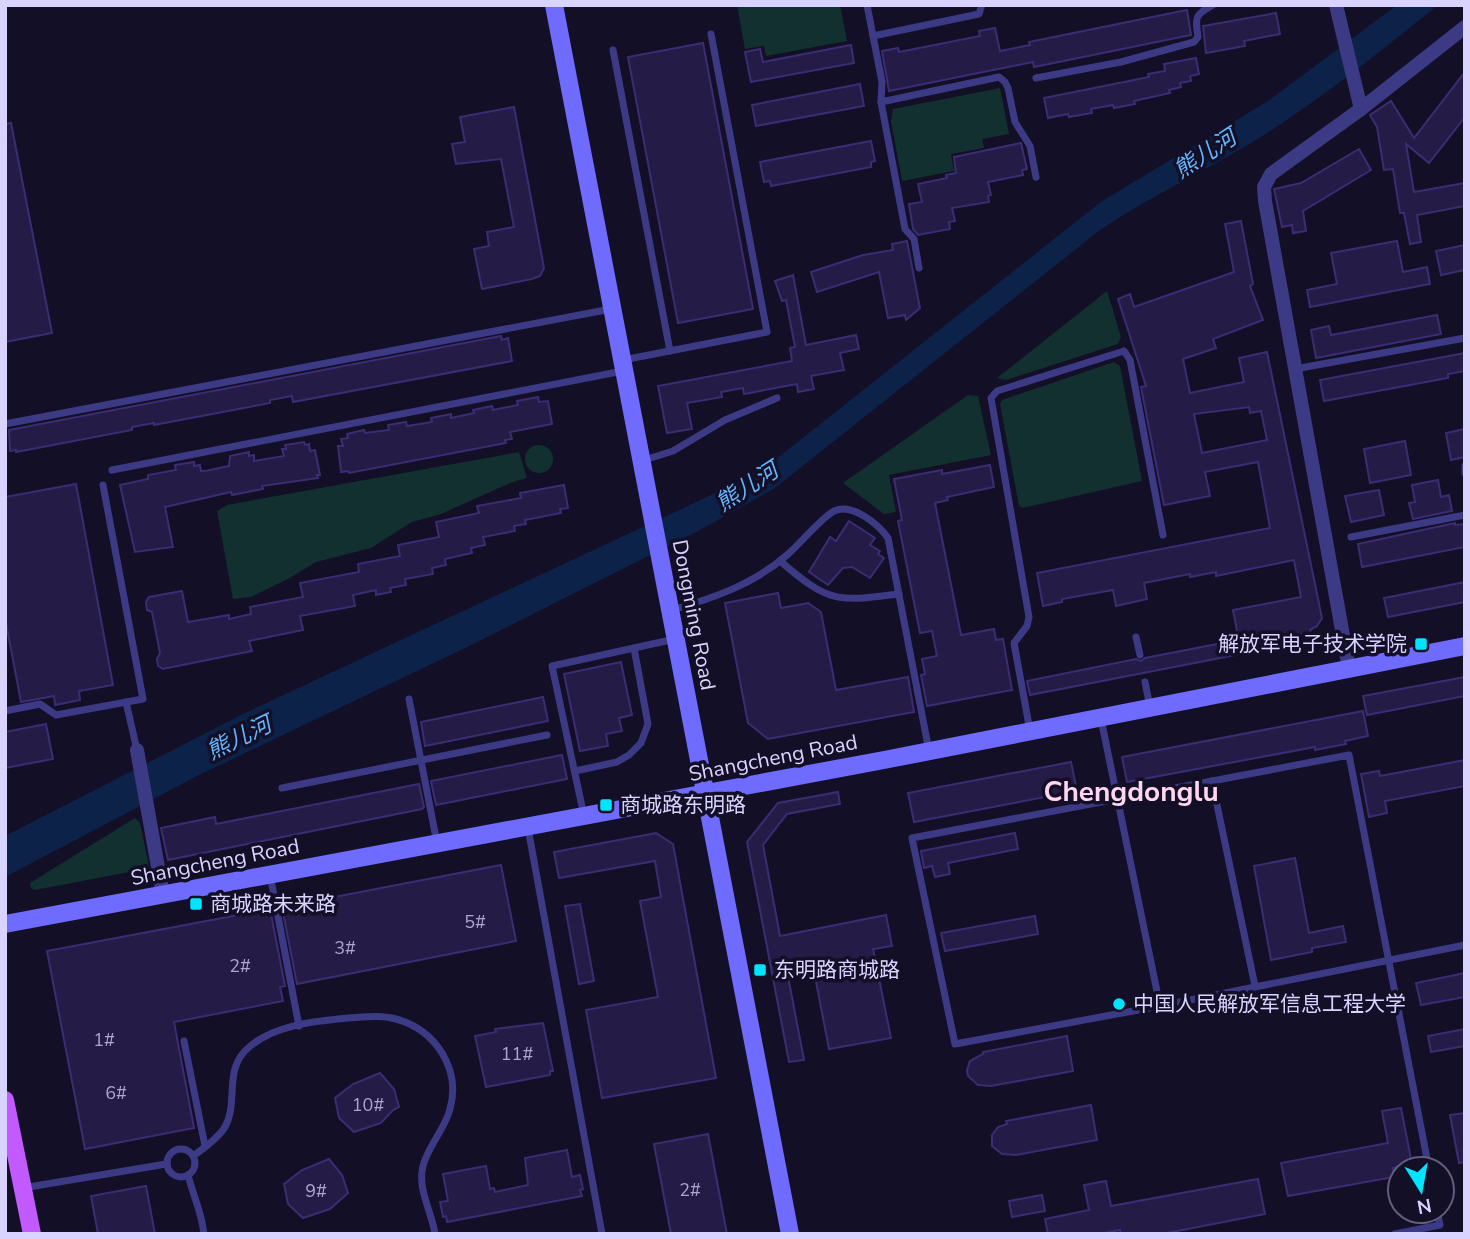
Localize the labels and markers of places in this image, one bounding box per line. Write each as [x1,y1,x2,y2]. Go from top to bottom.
place label: 解放军电子技术学院 [1218,630,1407,658]
marker: 解放军电子技术学院 [1413,636,1429,652]
place label: 商城路东明路 [620,791,746,819]
marker: 商城路东明路 [598,797,614,813]
place label: 商城路未来路 [210,890,336,918]
marker: 商城路未来路 [188,896,204,912]
place label: 东明路商城路 [774,956,900,984]
marker: 东明路商城路 [752,962,768,978]
place label: 中国人民解放军信息工程大学 [1133,990,1406,1018]
marker: 中国人民解放军信息工程大学 [1111,996,1127,1012]

